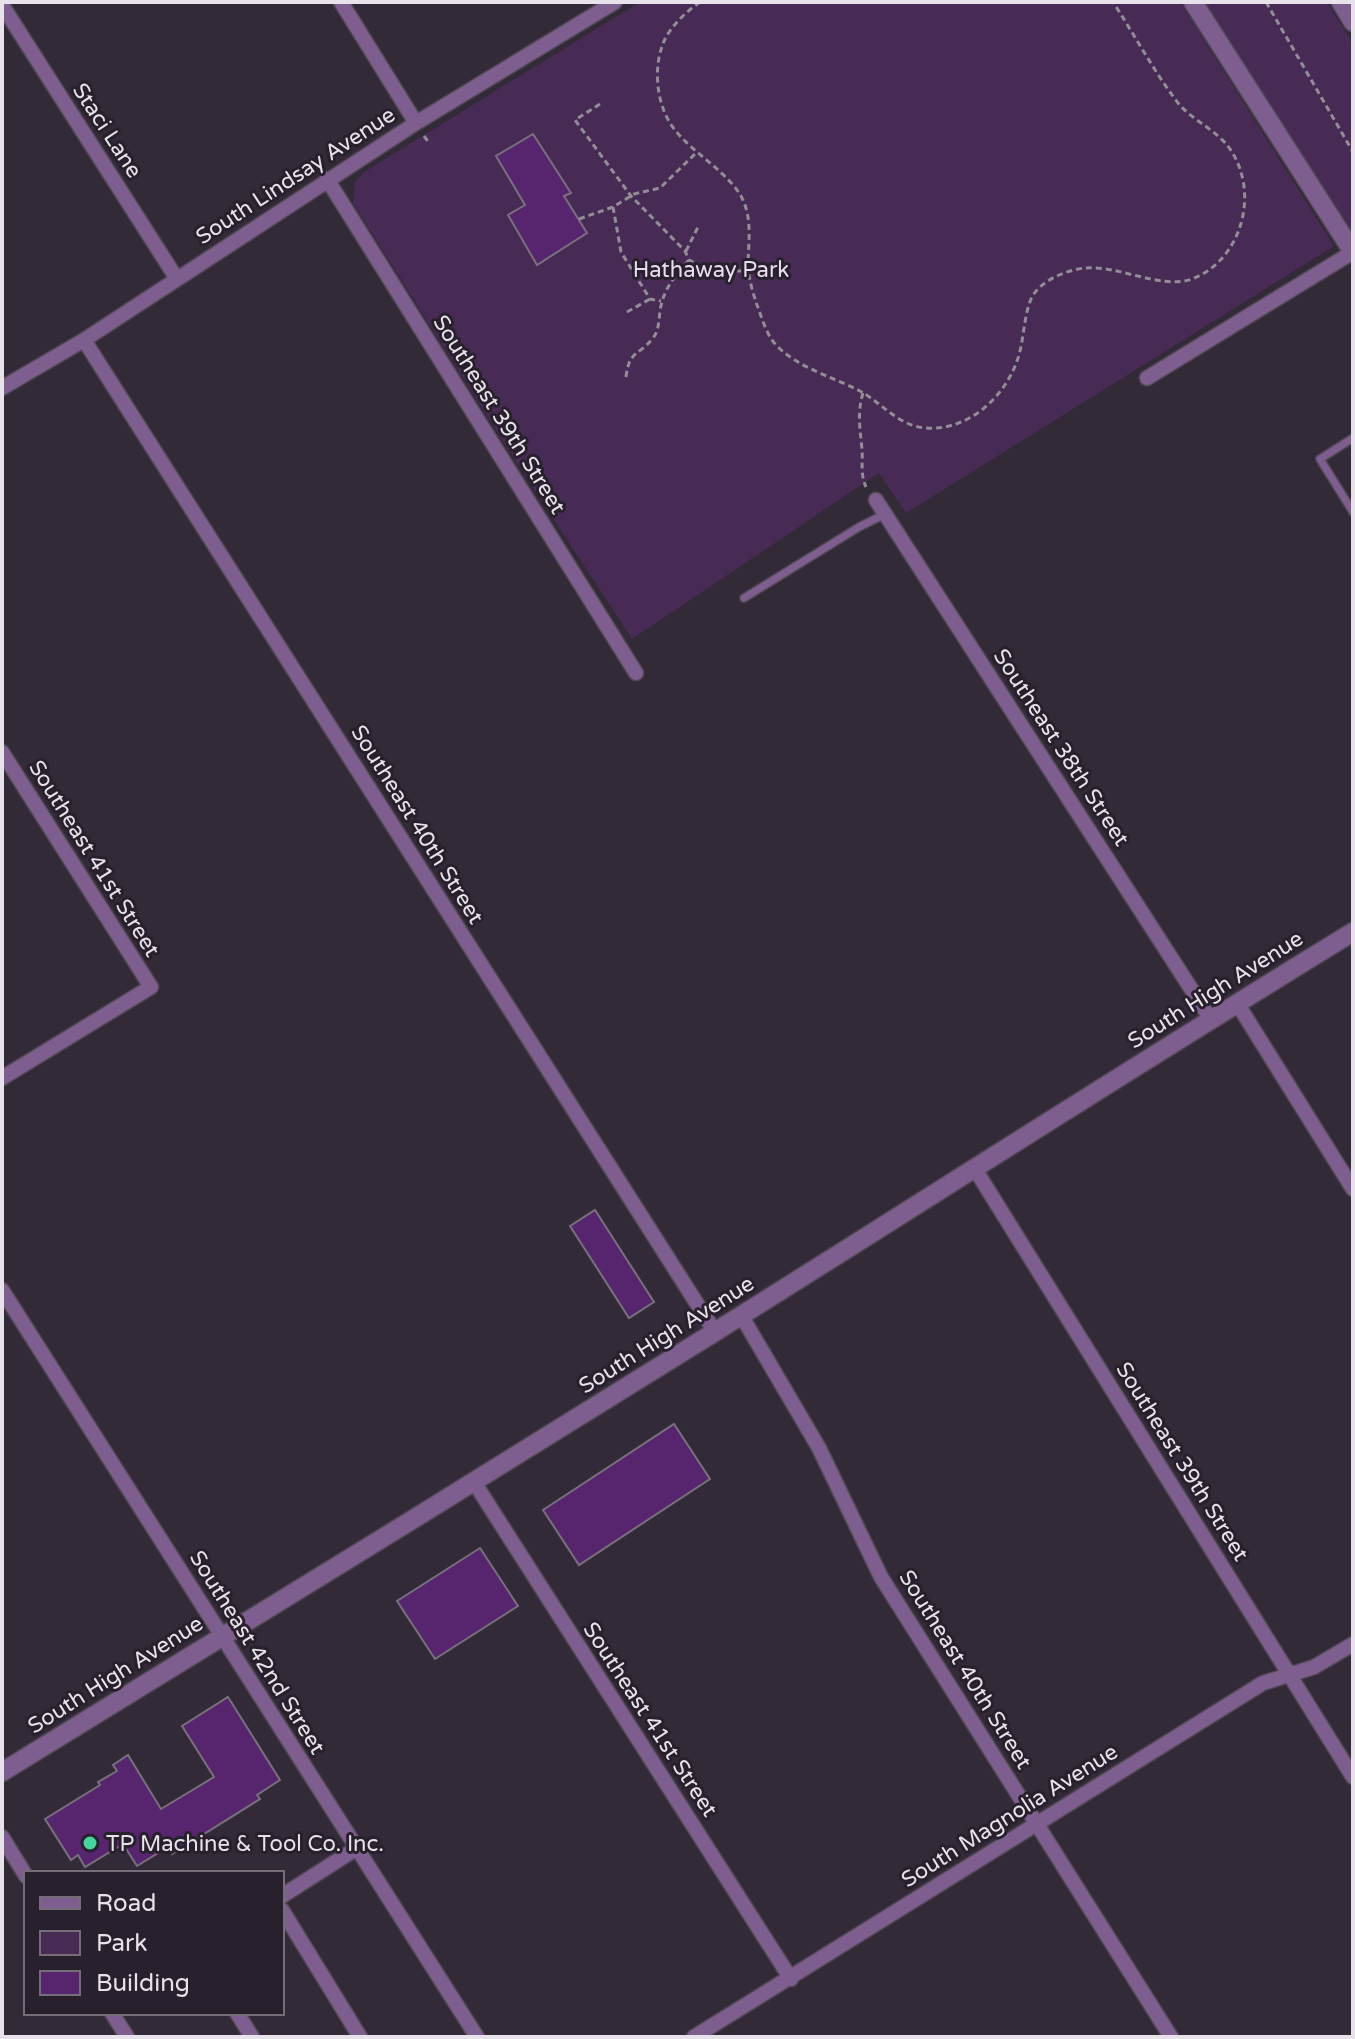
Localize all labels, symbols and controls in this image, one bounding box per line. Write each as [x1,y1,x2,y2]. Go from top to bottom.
street label: Staci Lane [67,78,147,183]
street label: South Lindsay Avenue [191,102,400,250]
park label: Hathaway Park [633,257,789,283]
street label: Southeast 39th Street [427,310,571,519]
street label: Southeast 38th Street [988,644,1135,851]
street label: Southeast 40th Street [345,720,489,929]
street label: Southeast 41st Street [23,756,165,962]
street label: South High Avenue [1123,925,1308,1054]
street label: South High Avenue [574,1270,759,1399]
street label: Southeast 39th Street [1110,1357,1254,1566]
street label: Southeast 42nd Street [184,1546,330,1759]
street label: Southeast 40th Street [893,1565,1037,1774]
street label: South High Avenue [23,1610,208,1739]
street label: Southeast 41st Street [578,1617,723,1822]
street label: South Magnolia Avenue [897,1739,1122,1893]
place label: TP Machine & Tool Co. Inc. [106,1831,384,1857]
marker: TP Machine & Tool Co. Inc. [81,1834,99,1852]
legend [24,1871,284,2015]
text: Road [96,1889,156,1918]
text: Park [96,1929,147,1958]
text: Building [96,1969,190,1998]

